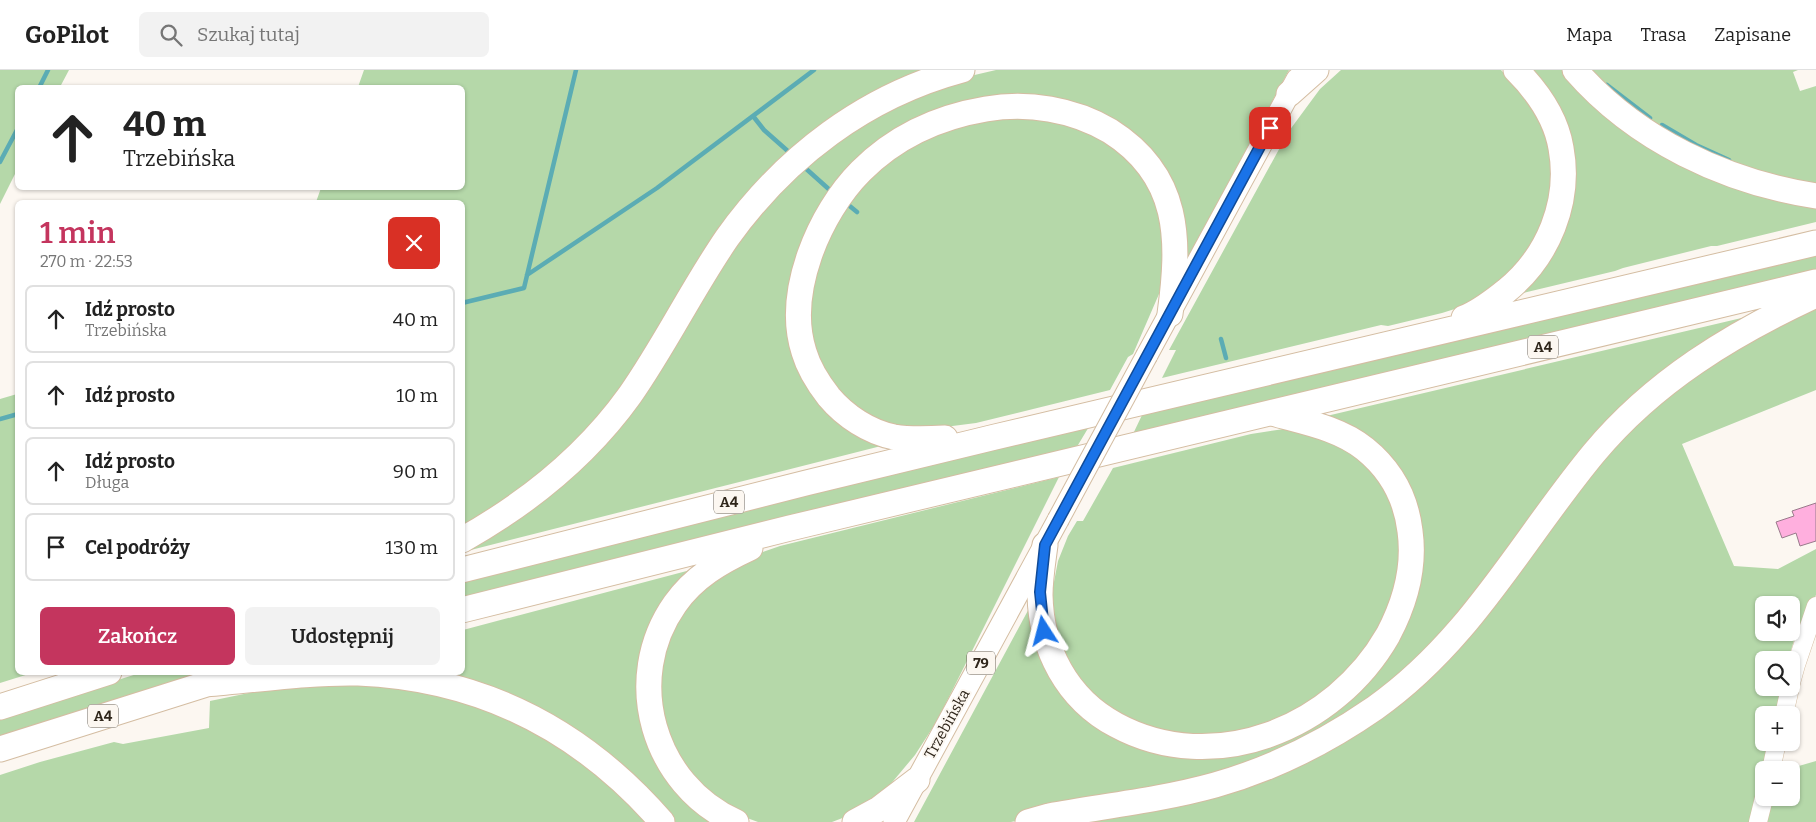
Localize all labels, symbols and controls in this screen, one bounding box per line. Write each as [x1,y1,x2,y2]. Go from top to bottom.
search box [139,12,489,57]
text: GoPilot [25,21,109,49]
icon: search [157,21,185,49]
text: Szukaj tutaj [197,23,300,46]
text: Mapa [1566,24,1612,46]
text: Trasa [1640,24,1686,46]
text: Zapisane [1714,24,1791,46]
text: 40 m [123,103,206,145]
icon: ahead [40,105,105,170]
pin [1249,107,1291,149]
icon: arrive [1256,114,1284,142]
text: Trzebińska [123,145,235,172]
text: 1 min [40,215,115,251]
button: close [388,217,440,269]
text: 270 m · 22:53 [40,252,133,271]
text: Idź prosto [85,298,175,321]
icon: ahead [42,305,70,333]
text: 40 m [393,308,438,331]
text: Trzebińska [85,321,167,340]
road number: A4 [1528,336,1558,358]
icon: ahead [42,381,70,409]
text: Idź prosto [85,384,175,407]
text: 10 m [396,384,438,407]
text: Idź prosto [85,450,175,473]
icon: ahead [42,457,70,485]
text: 90 m [393,460,438,483]
text: Długa [85,473,129,492]
road number: A4 [714,491,744,514]
icon: arrive [42,533,70,561]
text: Cel podróży [85,536,190,559]
text: 130 m [385,536,438,559]
map controls [1755,596,1800,806]
button: sound [1755,596,1800,641]
position arrow [1017,604,1069,656]
button: Zakończ [40,607,235,665]
button: Udostępnij [245,607,440,665]
button: search [1755,651,1800,696]
road number: 79 [967,652,995,674]
street label: Trzebińska [921,686,973,762]
road number: A4 [88,704,118,728]
button: + [1755,706,1800,751]
button: − [1755,761,1800,806]

